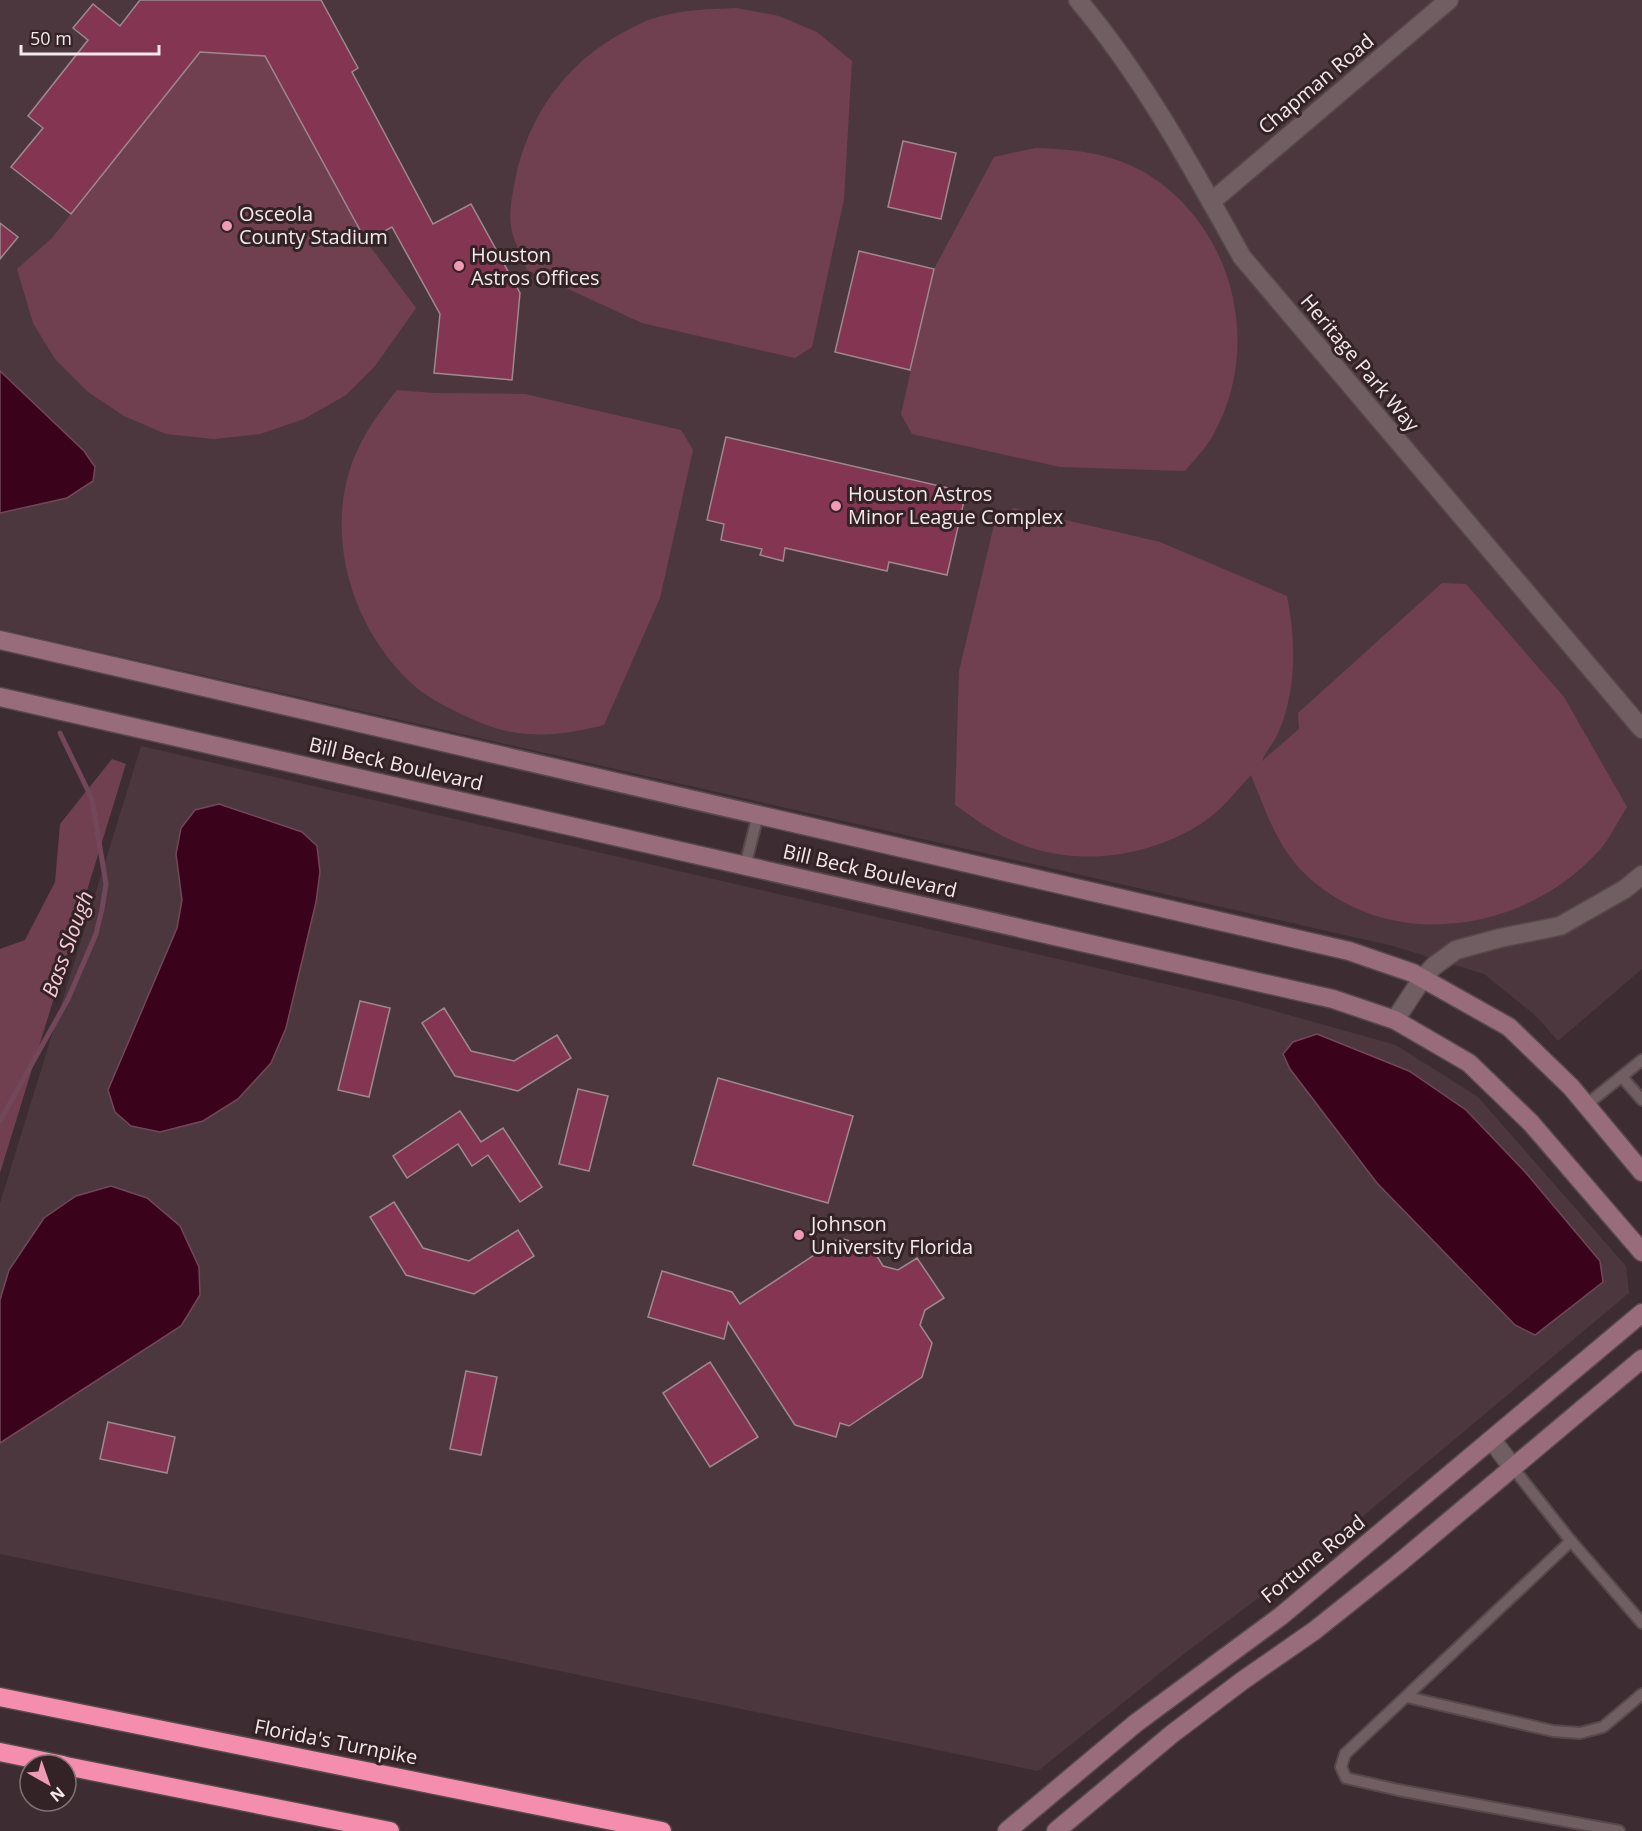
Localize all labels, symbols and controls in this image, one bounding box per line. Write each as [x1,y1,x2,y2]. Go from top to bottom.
scale bar [21,18,159,56]
text: 50 m [30,26,72,50]
street label: Chapman Road [1252,27,1379,140]
place label: Osceola County Stadium [239,200,388,250]
marker: Osceola County Stadium [220,219,234,233]
place label: Houston Astros Offices [471,241,600,291]
marker: Houston Astros Offices [452,259,466,273]
street label: Heritage Park Way [1295,288,1426,438]
place label: Houston Astros Minor League Complex [848,480,1064,530]
marker: Houston Astros Minor League Complex [829,499,843,513]
street label: Bill Beck Boulevard [306,730,486,797]
street label: Bill Beck Boulevard [780,837,960,904]
water label: Bass Slough [35,887,99,1001]
place label: Johnson University Florida [809,1210,973,1260]
marker: Johnson University Florida [792,1228,806,1242]
street label: Fortune Road [1255,1508,1370,1609]
street label: Florida's Turnpike [252,1712,420,1771]
north arrow [18,1753,78,1813]
text: N [46,1782,70,1807]

